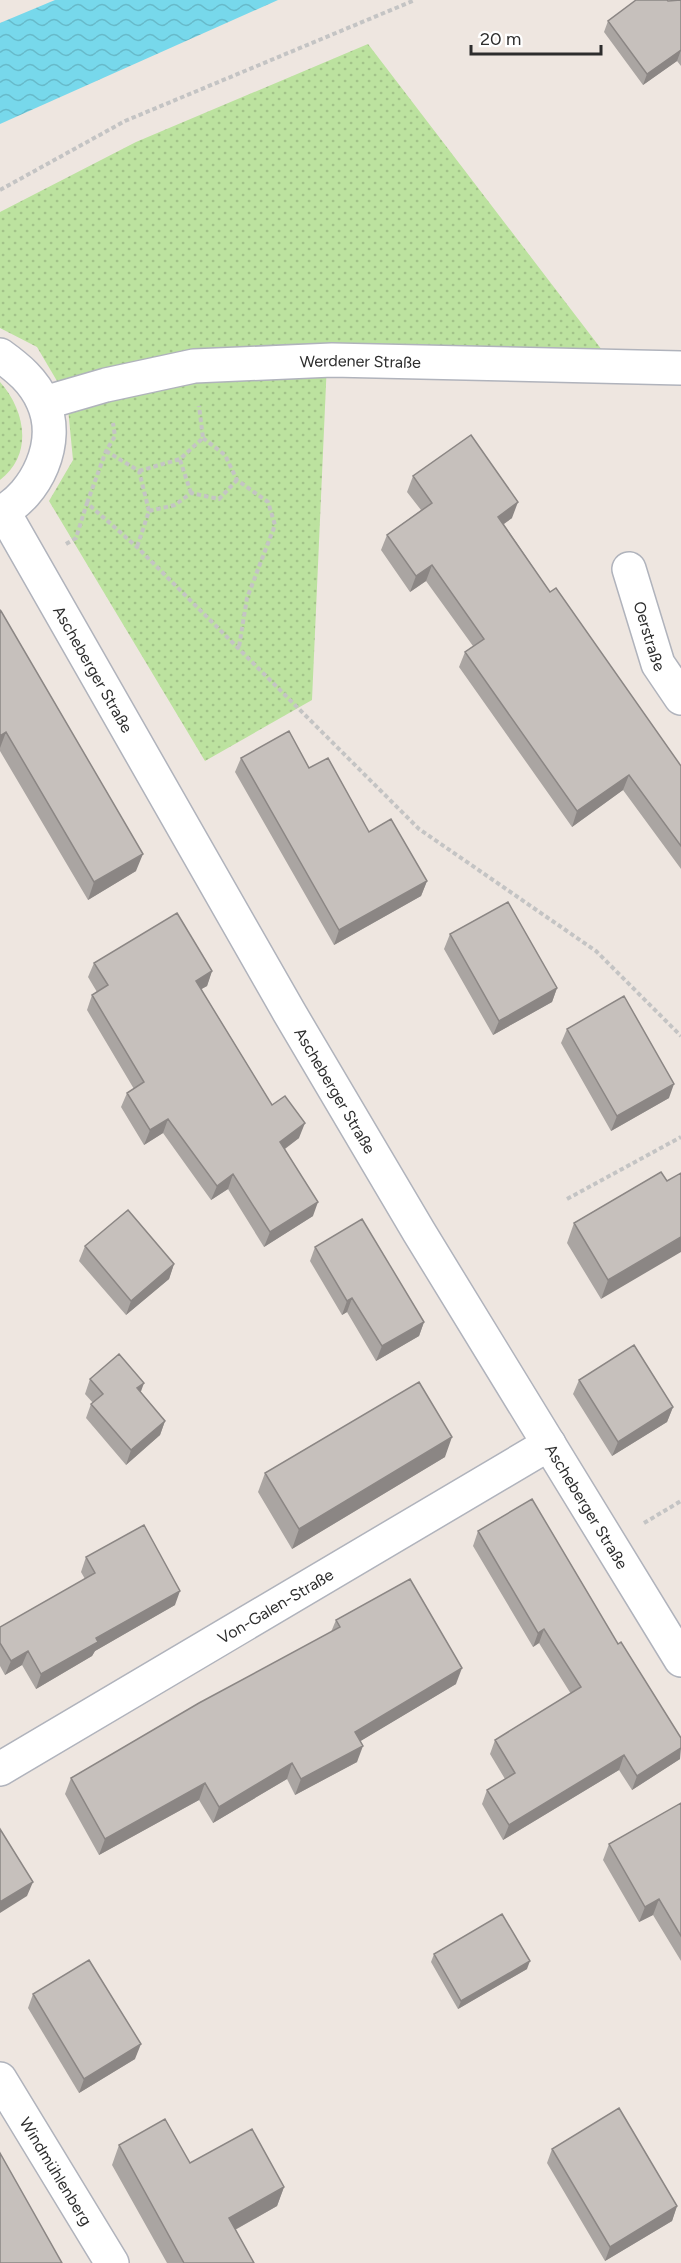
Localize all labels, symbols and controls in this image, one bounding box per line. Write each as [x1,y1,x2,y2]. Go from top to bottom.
scale bar [471,18,602,56]
text: 20 m [480,28,521,50]
street label: Werdener Straße [299,350,421,372]
street label: Oerstraße [630,599,670,675]
street label: Ascheberger Straße [50,602,137,736]
street label: Ascheberger Straße [291,1024,380,1157]
street label: Ascheberger Straße [541,1440,632,1572]
street label: Von-Galen-Straße [214,1564,337,1647]
street label: Windmühlenberg [16,2114,96,2229]

